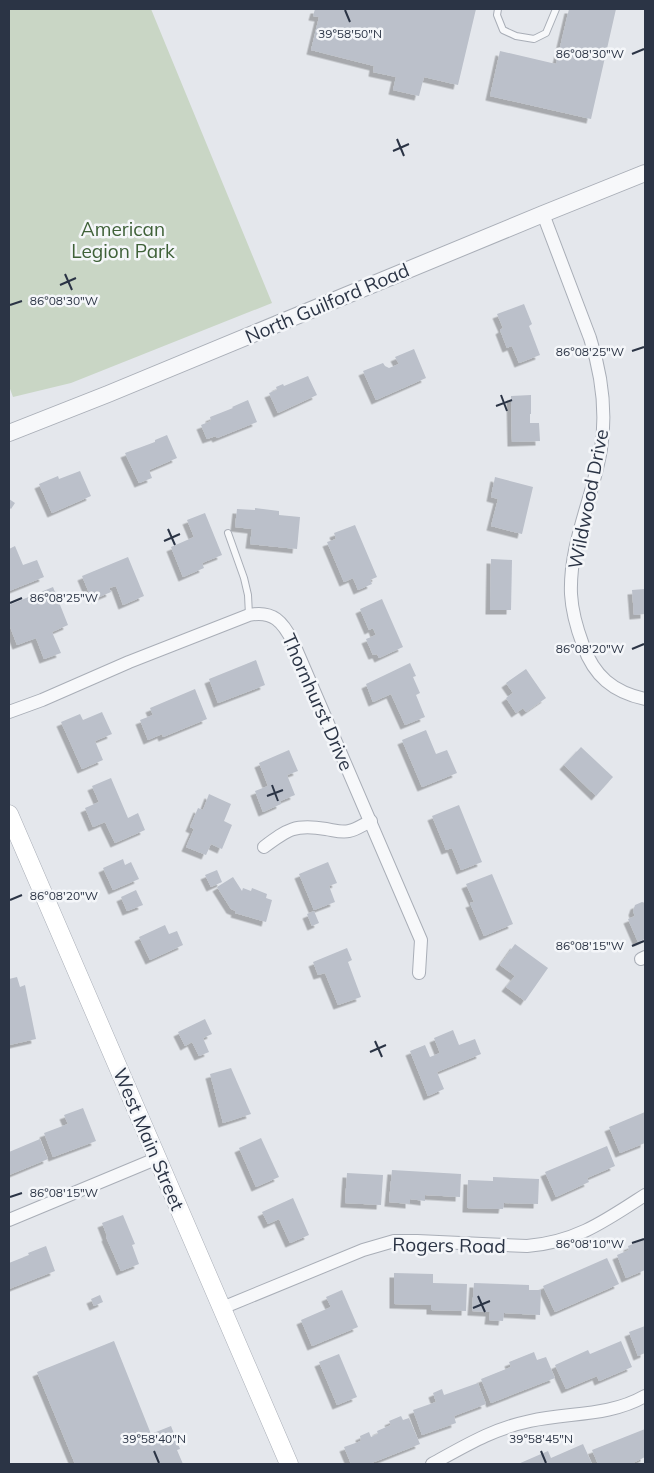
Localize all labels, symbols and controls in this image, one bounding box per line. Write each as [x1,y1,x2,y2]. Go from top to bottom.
text: 39°58'50"N [318,26,382,41]
text: 86°08'30"W [556,46,624,61]
park label: American Legion Park [71,217,175,263]
street label: North Guilford Road [241,258,413,348]
text: 86°08'30"W [30,293,98,308]
text: 86°08'25"W [556,344,624,359]
street label: Wildwood Drive [563,427,613,571]
text: 86°08'25"W [30,590,98,605]
street label: Thornhurst Drive [277,630,359,774]
text: 86°08'20"W [556,641,624,656]
text: 86°08'20"W [30,888,98,903]
text: 86°08'15"W [556,938,624,953]
street label: West Main Street [108,1064,190,1214]
text: 86°08'15"W [30,1185,98,1200]
street label: Rogers Road [392,1232,506,1258]
text: 86°08'10"W [556,1236,624,1251]
text: 39°58'40"N [122,1431,186,1446]
text: 39°58'45"N [509,1431,573,1446]

